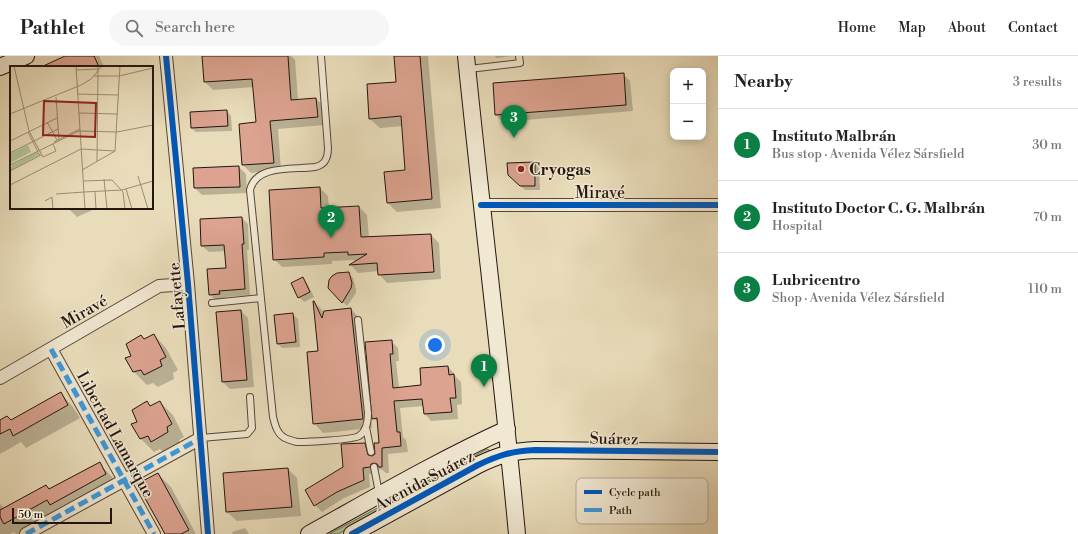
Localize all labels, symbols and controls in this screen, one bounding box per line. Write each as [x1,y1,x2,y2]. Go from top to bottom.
search box [109,10,389,46]
text: Pathlet [20,16,85,40]
icon: search [123,17,145,39]
text: Search here [155,18,235,37]
text: Home [838,19,876,37]
text: Map [898,19,926,37]
text: About [948,19,986,37]
text: Contact [1008,19,1058,37]
inset map [10,66,153,209]
map controls [670,68,706,140]
button: + [670,68,706,104]
text: Nearby [734,71,793,93]
text: 3 results [1013,74,1062,90]
button: − [670,104,706,140]
pin: 3 [501,105,527,138]
text: Instituto Malbrán [772,127,896,146]
text: 1 [744,137,750,153]
text: 30 m [1032,137,1062,153]
text: Bus stop · Avenida Vélez Sársfield [772,146,965,162]
place label: Cryogas [529,160,591,180]
marker: Cryogas [516,164,526,174]
street label: Miravé [575,183,625,203]
text: Instituto Doctor C. G. Malbrán [772,199,985,218]
pin: 2 [318,205,344,238]
text: 2 [743,209,751,225]
text: 70 m [1033,209,1062,225]
text: Hospital [772,218,822,234]
street label: Lafayette [164,261,190,330]
text: Lubricentro [772,271,860,290]
text: 3 [743,281,751,297]
text: 110 m [1028,281,1062,297]
text: Shop · Avenida Vélez Sársfield [772,290,945,306]
street label: Miravé [58,291,111,333]
your location [425,335,445,355]
pin: 1 [471,354,497,387]
street label: Libertad Lamarque [72,368,158,501]
street label: Suárez [589,429,639,449]
street label: Avenida Suárez [370,446,478,516]
legend [576,478,708,524]
text: Cycle path [609,486,661,500]
text: Path [609,504,633,518]
scale bar [12,506,112,525]
text: 50 m [18,508,43,522]

